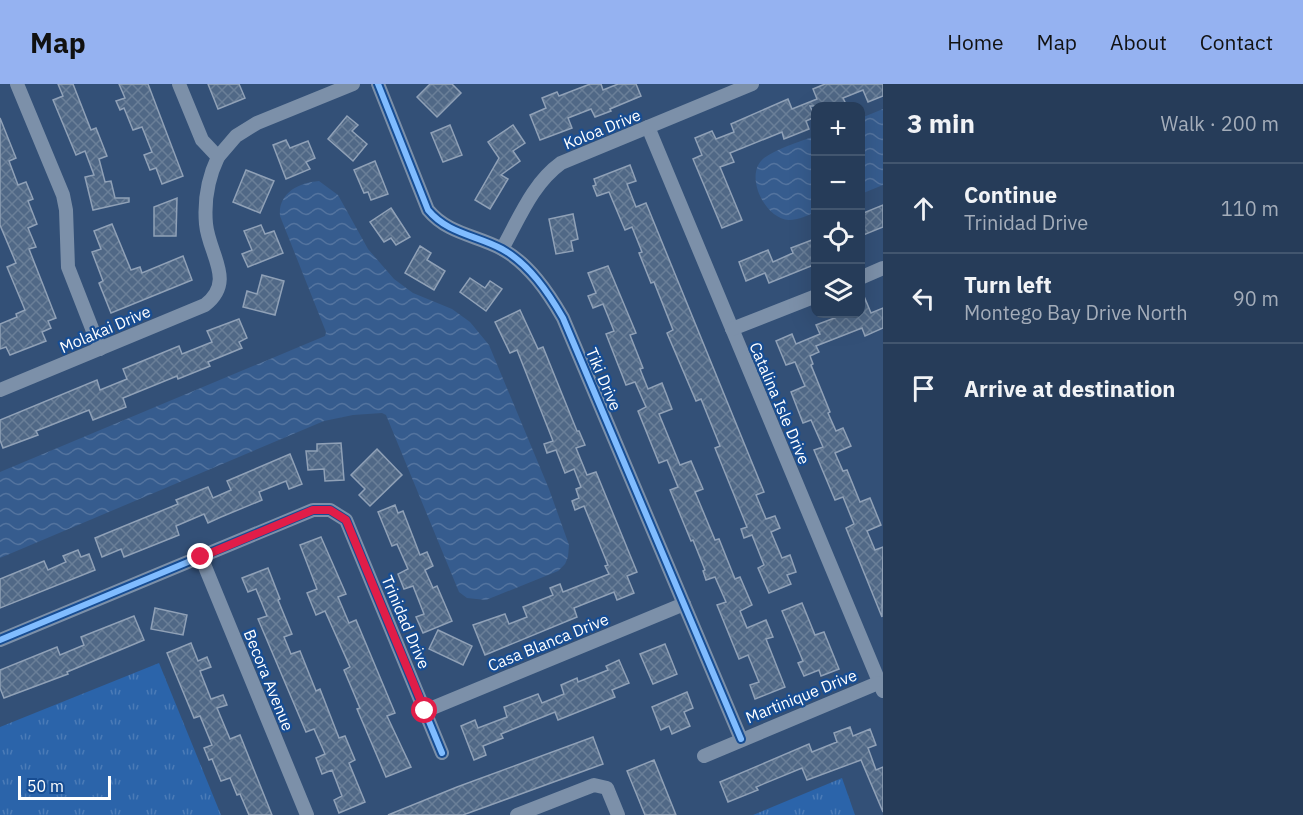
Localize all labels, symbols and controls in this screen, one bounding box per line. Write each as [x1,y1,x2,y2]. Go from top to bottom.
text: Map [30,24,86,61]
text: Home [947,28,1004,56]
text: Map [1037,28,1077,56]
text: About [1110,28,1167,56]
text: Contact [1200,28,1273,56]
map controls [811,102,865,318]
button: + [811,102,865,156]
street label: Koloa Drive [560,104,644,154]
text: 3 min [907,106,975,140]
text: Walk · 200 m [1161,110,1279,137]
button: − [811,156,865,210]
text: Continue [964,180,1057,209]
icon: ahead [907,192,940,225]
text: 110 m [1221,195,1279,222]
text: Trinidad Drive [964,209,1088,236]
button: locate [811,210,865,264]
button: layers [811,264,865,318]
text: Turn left [964,270,1052,299]
icon: left [907,282,940,315]
text: 90 m [1233,285,1279,312]
text: Montego Bay Drive North [964,299,1188,326]
street label: Molakai Drive [57,301,154,357]
street label: Catalina Isle Drive [745,339,815,467]
street label: Tiki Drive [582,344,626,414]
icon: arrive [907,372,940,405]
text: Arrive at destination [964,374,1175,403]
route end [187,543,213,569]
street label: Trinidad Drive [377,572,435,672]
street label: Casa Blanca Drive [485,609,612,675]
street label: Becora Avenue [240,626,299,734]
street label: Martinique Drive [742,665,860,727]
route start [411,697,437,723]
scale bar [18,773,111,800]
text: 50 m [27,776,64,796]

